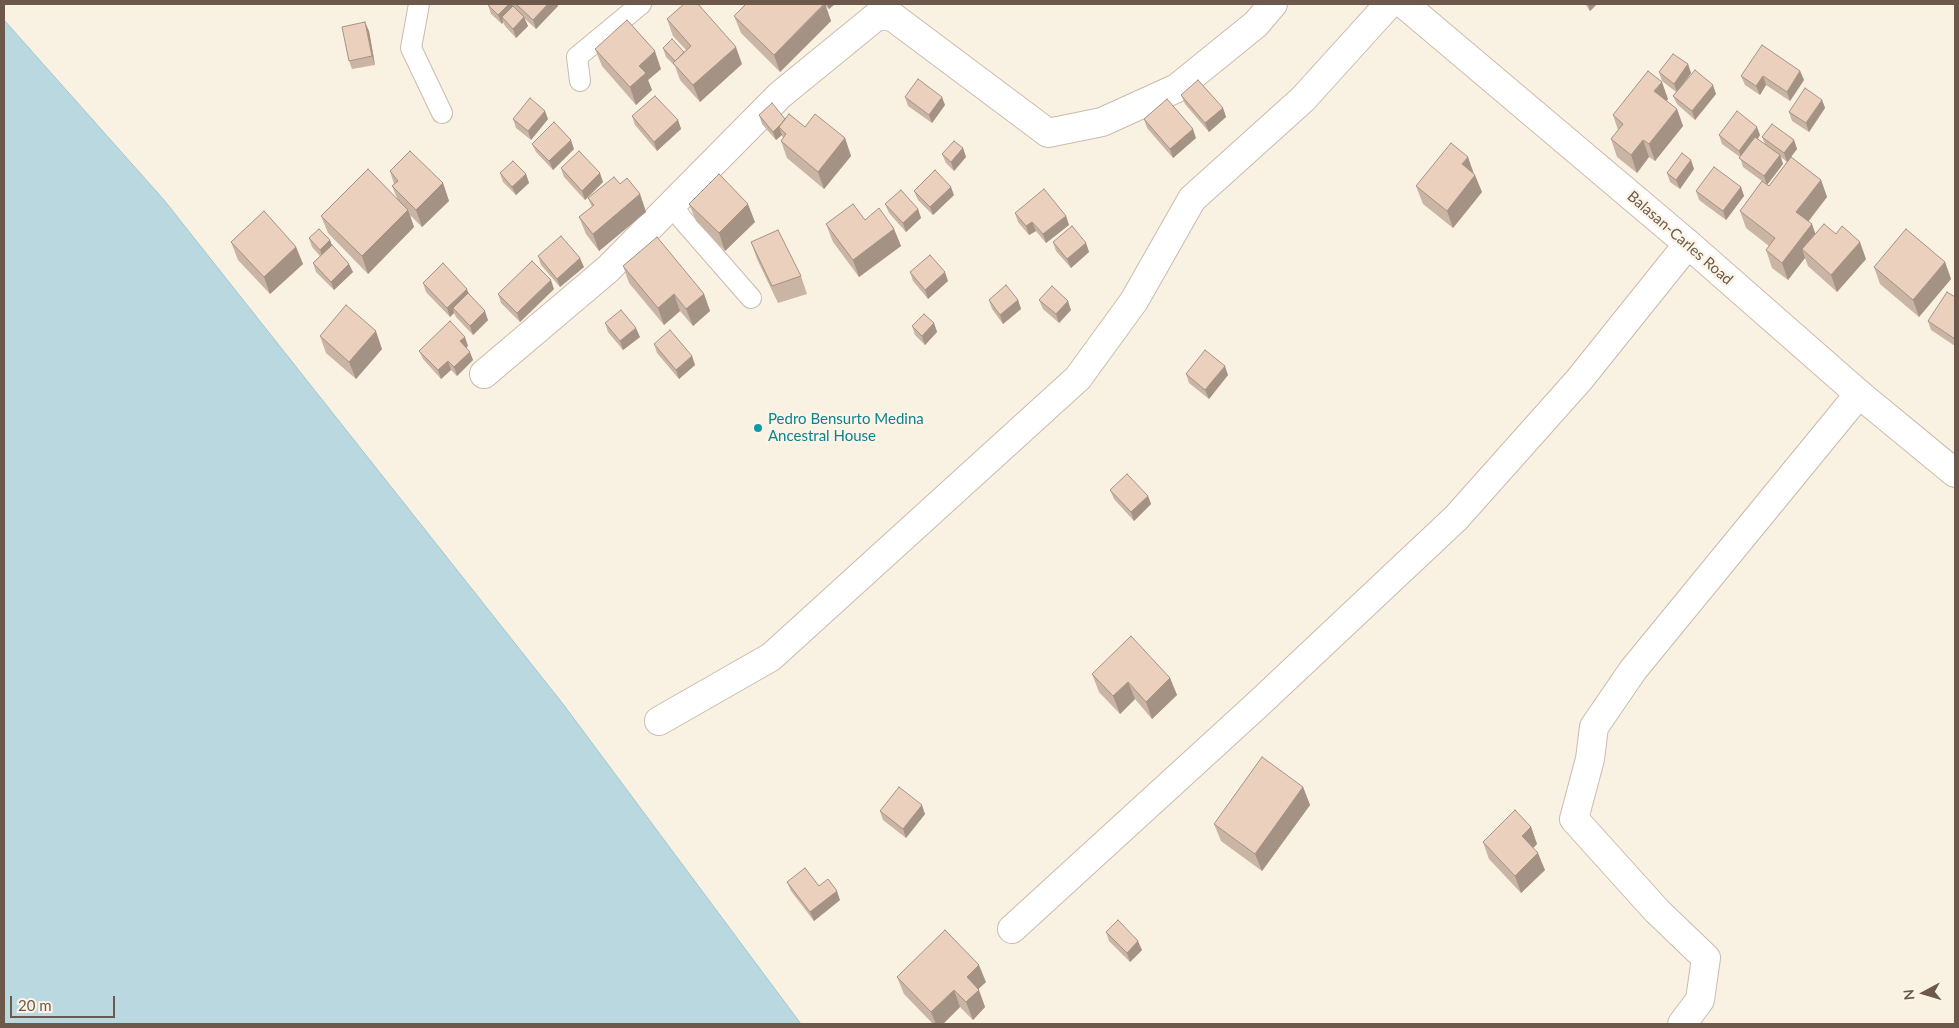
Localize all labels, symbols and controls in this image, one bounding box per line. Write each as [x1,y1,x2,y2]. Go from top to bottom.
street label: Balasan-Carles Road [1624,187,1736,289]
place label: Pedro Bensurto Medina Ancestral House [768,410,924,445]
marker: Pedro Bensurto Medina Ancestral House [752,422,764,434]
north arrow [1899,968,1949,1018]
scale bar [12,986,118,1018]
text: N [1900,988,1918,1001]
text: 20 m [18,996,52,1014]

